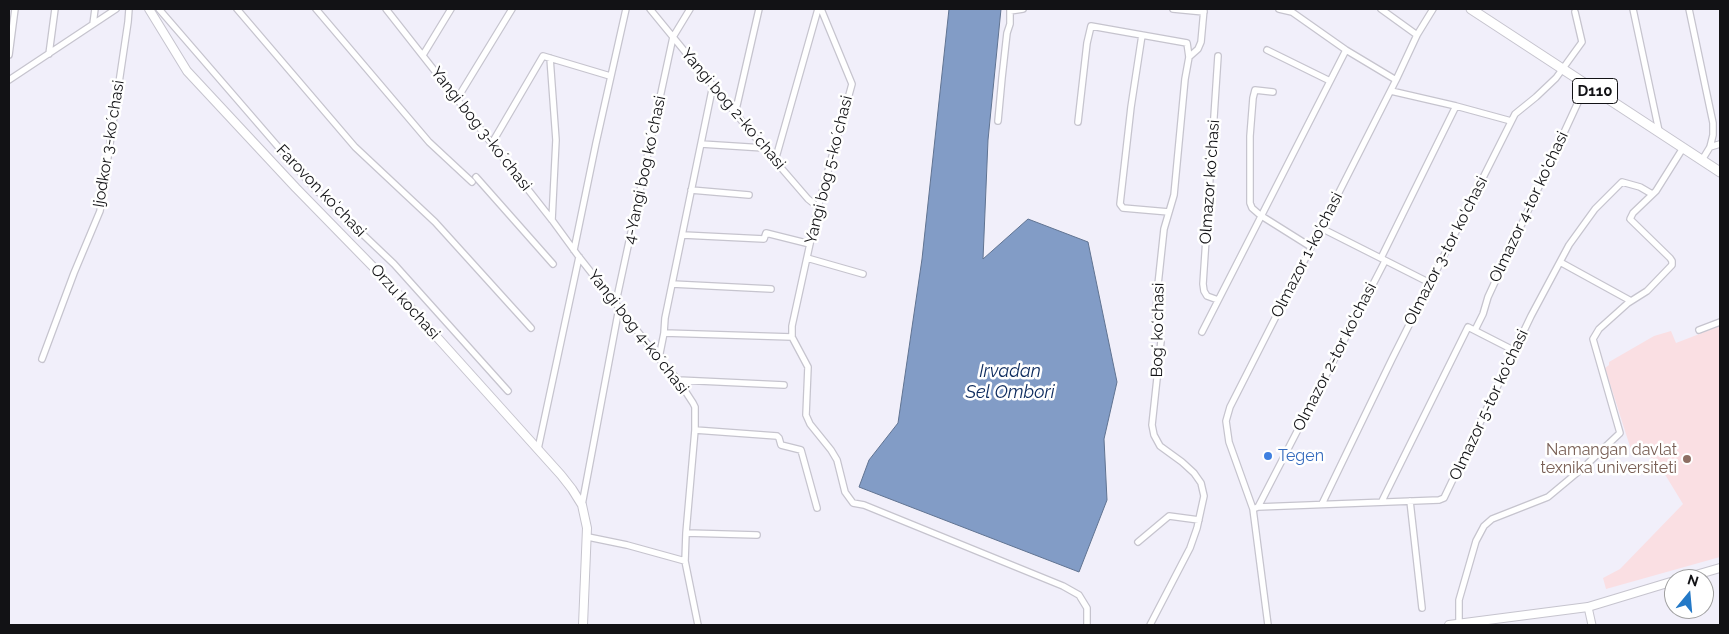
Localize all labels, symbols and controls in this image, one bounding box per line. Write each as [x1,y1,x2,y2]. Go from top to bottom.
street label: Yangi bog 2-koʼchasi [677,45,789,173]
street label: Yangi bog 3-koʼchasi [427,63,535,195]
road number: D110 [1572,78,1618,104]
street label: Ijodkor 3-koʼchasi [89,79,129,209]
street label: 4-Yangi bog koʼchasi [620,94,670,246]
street label: Yangi bog 5-koʼchasi [801,94,857,246]
street label: Olmazor koʻchasi [1196,119,1224,245]
street label: Olmazor 4-tor ko'chasi [1486,128,1572,286]
street label: Farovon koʻchasi [272,141,370,241]
street label: Olmazor 3-tor ko'chasi [1400,173,1492,329]
street label: Olmazor 1-ko'chasi [1267,189,1347,321]
street label: Orzu kochasi [366,260,444,344]
street label: Yangi bog 4-koʼchasi [584,266,692,398]
street label: Olmazor 2-tor ko'chasi [1289,279,1381,435]
street label: Bogʻ koʻchasi [1148,282,1168,378]
street label: Olmazor 5-tor ko'chasi [1446,326,1532,484]
water label: Irvadan Sel Ombori [965,361,1055,404]
place label: Namangan davlat texnika universiteti [1540,440,1677,478]
place label: Tegen [1278,446,1324,466]
marker: Tegen [1262,450,1274,462]
marker: Namangan davlat texnika universiteti [1681,453,1693,465]
north arrow [1664,569,1714,619]
text: N [1686,571,1701,590]

